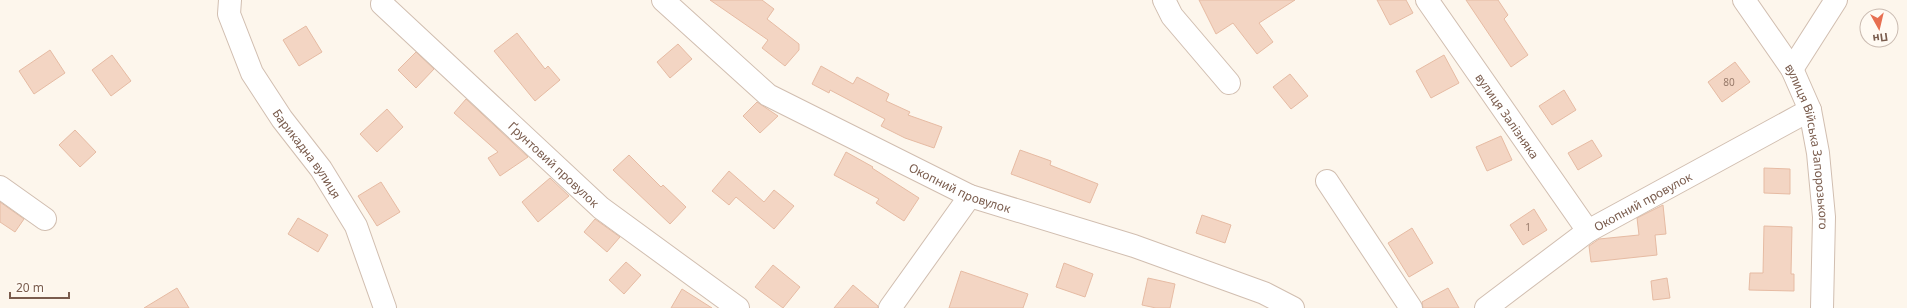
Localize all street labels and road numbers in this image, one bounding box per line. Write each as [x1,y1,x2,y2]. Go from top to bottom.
street label: вулиця Війська Запорозького [1782,59,1833,230]
street label: вулиця Залізняка [1472,69,1543,162]
street label: Барикадна вулиця [269,105,345,201]
street label: Ґрунтовий провулок [505,118,604,211]
street label: Окопний провулок [906,158,1014,217]
street label: Окопний провулок [1590,167,1695,235]

